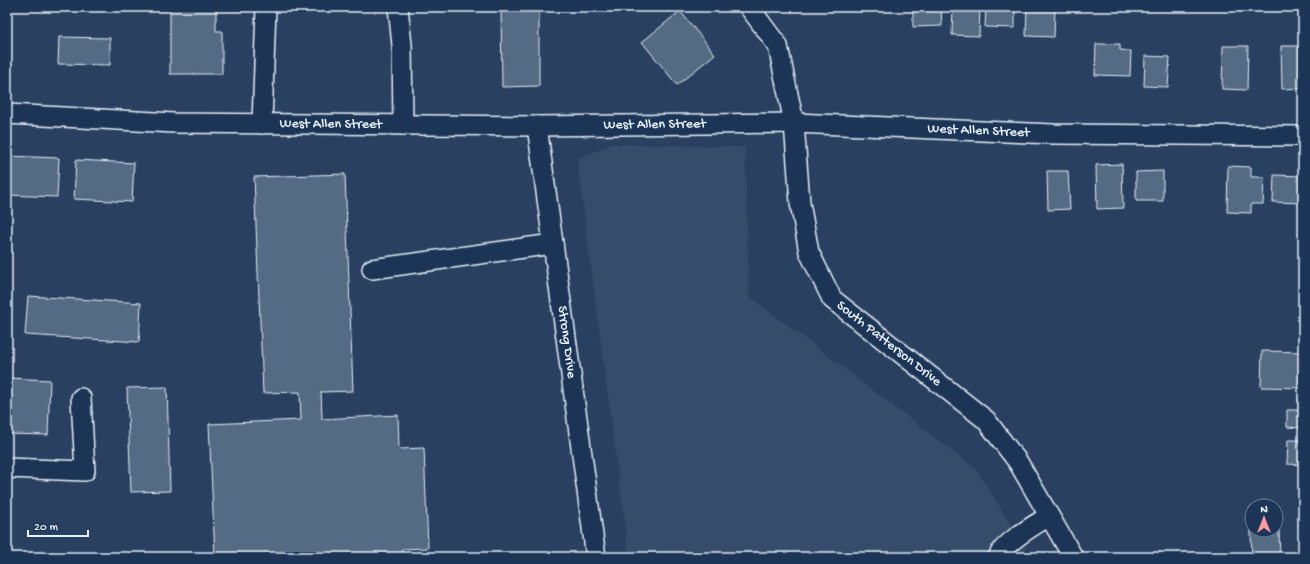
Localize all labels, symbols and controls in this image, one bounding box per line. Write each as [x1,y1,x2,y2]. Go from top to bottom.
street label: West Allen Street [279,115,383,133]
street label: West Allen Street [603,116,707,134]
street label: West Allen Street [927,120,1031,142]
street label: South Patterson Drive [833,297,946,391]
street label: Strong Drive [553,305,580,380]
north arrow [1244,498,1284,538]
text: N [1260,504,1268,516]
scale bar [28,512,88,538]
text: 20 m [34,521,59,535]

